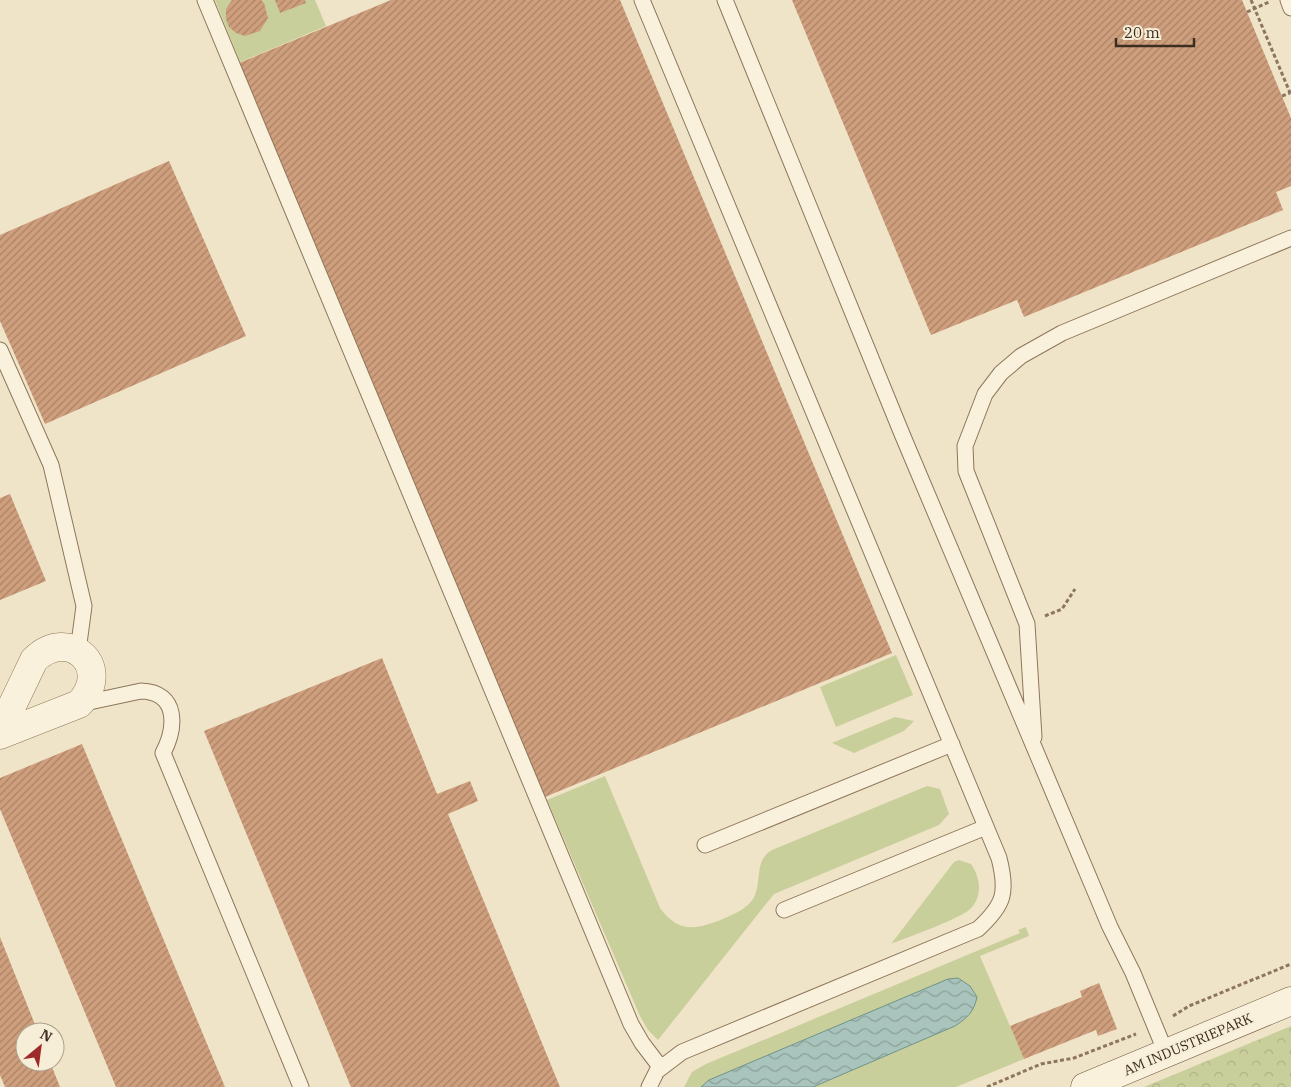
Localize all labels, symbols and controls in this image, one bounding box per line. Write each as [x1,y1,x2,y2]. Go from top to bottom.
scale bar [1116,15,1194,47]
text: 20 m [1124,23,1160,42]
street label: AM INDUSTRIEPARK [1121,1009,1255,1079]
north arrow [15,1022,65,1072]
text: N [37,1025,56,1046]

